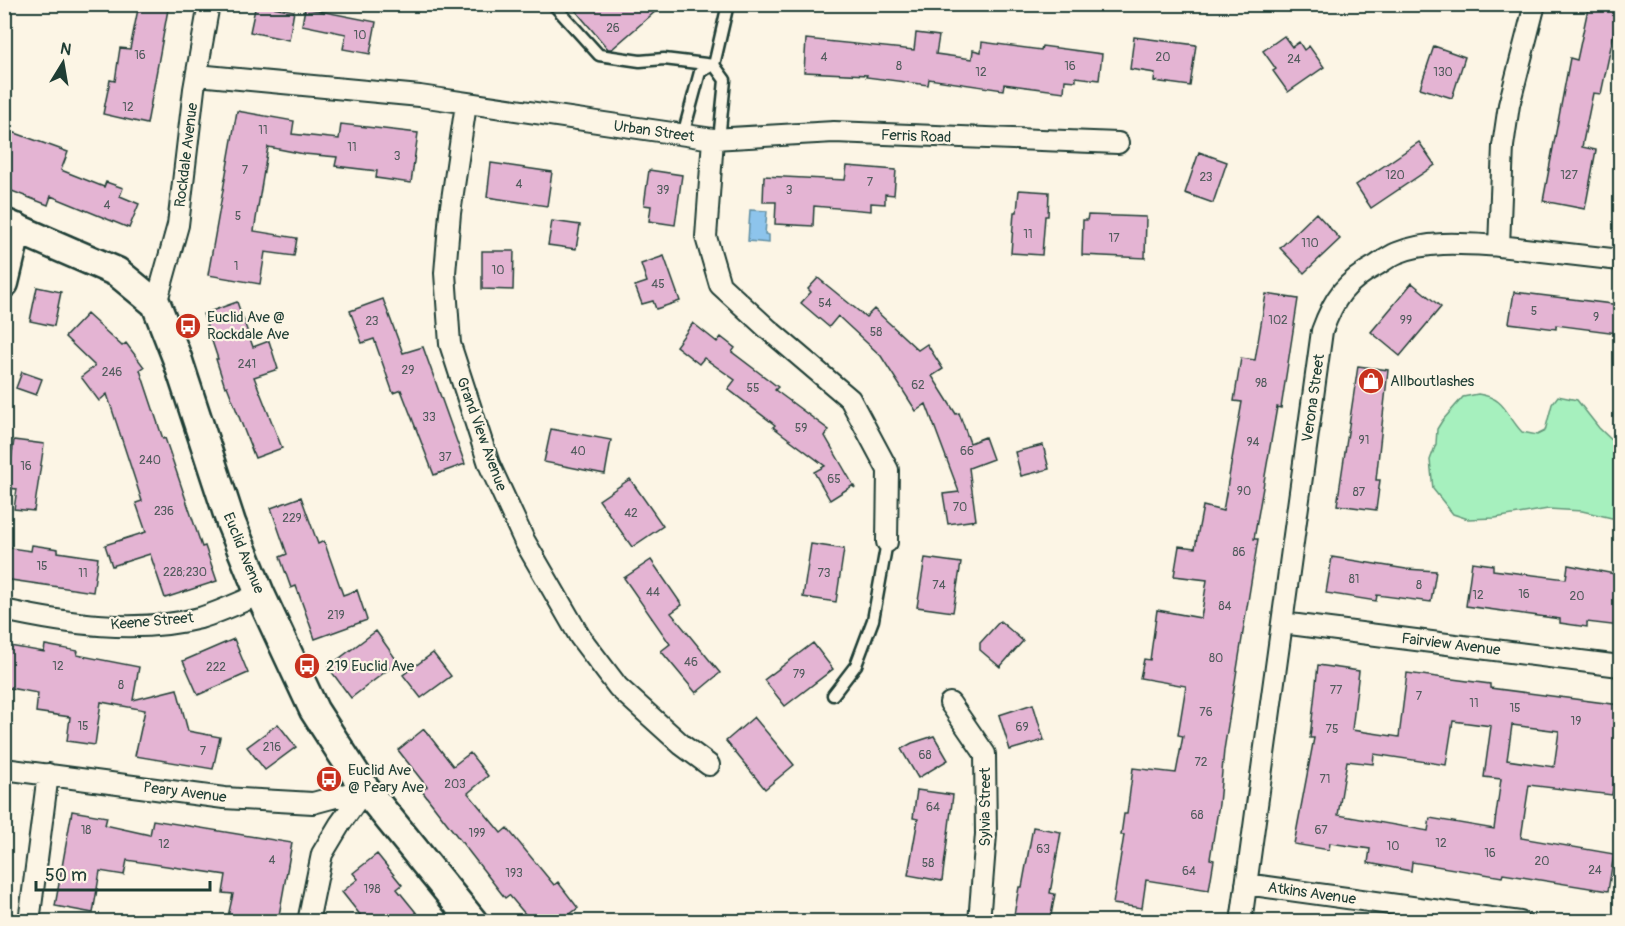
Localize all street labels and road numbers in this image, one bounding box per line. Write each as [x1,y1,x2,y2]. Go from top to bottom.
street label: Rockdale Avenue [171,101,202,208]
street label: Urban Street [612,116,697,147]
street label: Ferris Road [880,126,951,147]
street label: Verona Street [1298,352,1329,443]
street label: Grand View Avenue [452,375,511,494]
street label: Euclid Avenue [219,510,269,597]
street label: Keene Street [110,608,195,635]
street label: Fairview Avenue [1400,629,1502,660]
street label: Sylvia Street [976,767,995,847]
street label: Peary Avenue [142,778,228,807]
street label: Atkins Avenue [1267,878,1358,909]

